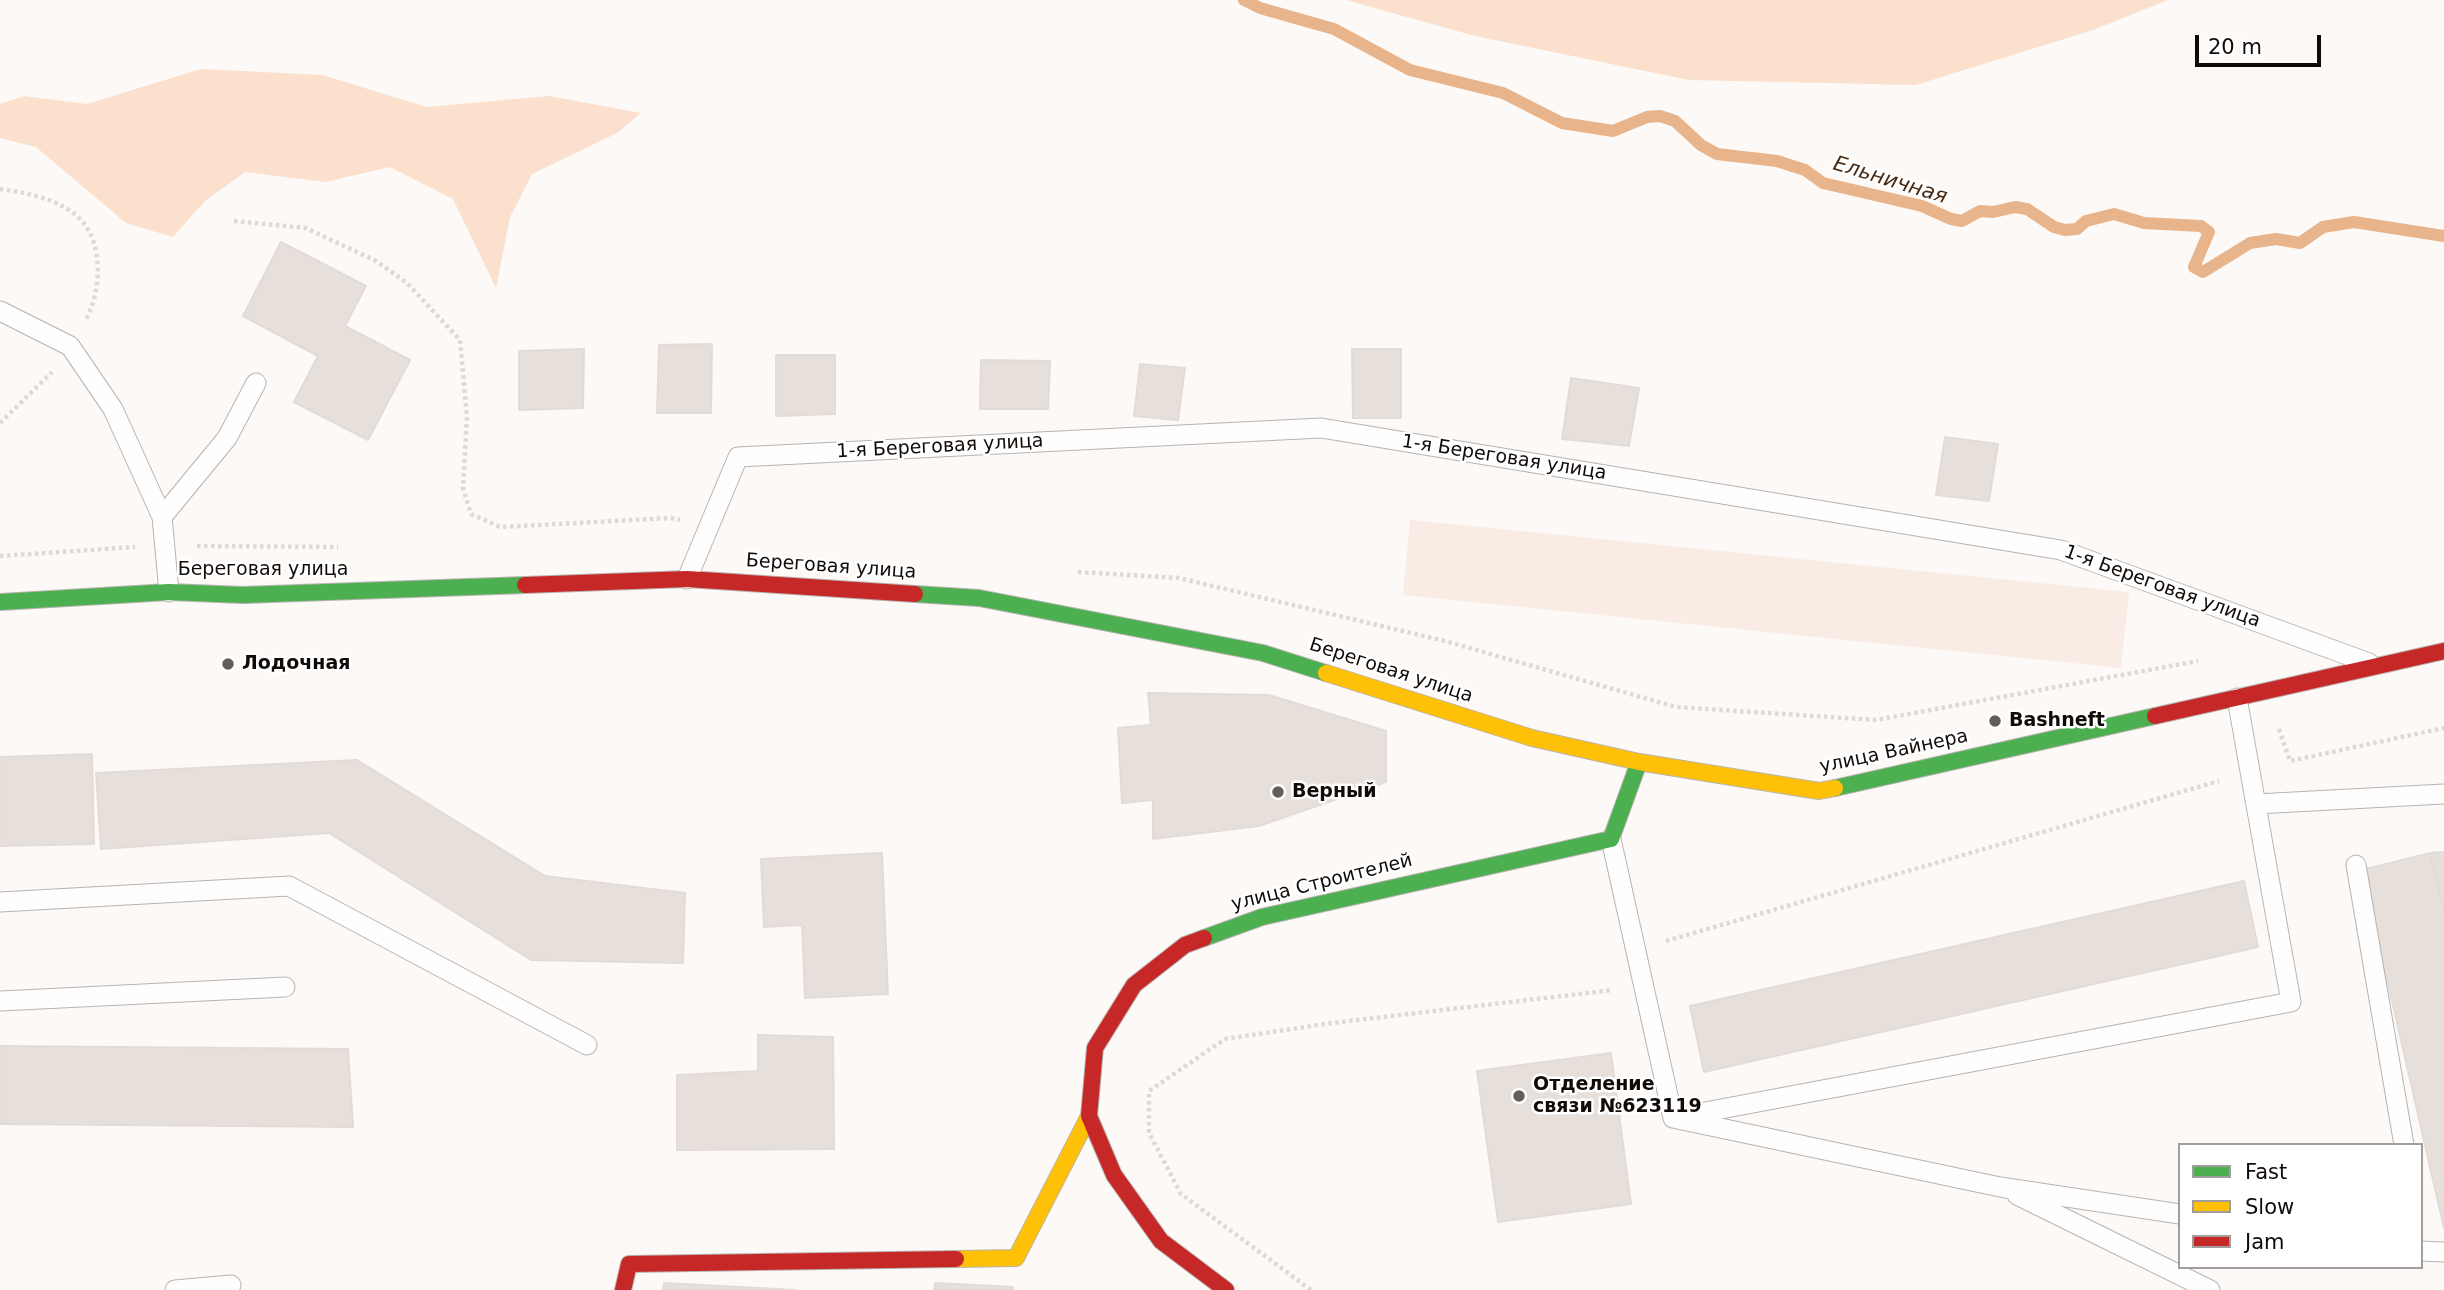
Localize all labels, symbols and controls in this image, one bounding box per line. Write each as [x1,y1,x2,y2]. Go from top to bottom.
scale bar [2199,21,2325,65]
text: 20 m [2208,35,2262,59]
water label: Ельничная [1830,152,1950,210]
street label: 1-я Береговая улица [836,430,1044,464]
street label: 1-я Береговая улица [1400,431,1608,485]
street label: 1-я Береговая улица [2061,541,2263,633]
street label: Береговая улица [745,550,917,584]
street label: Береговая улица [178,559,348,581]
street label: Береговая улица [1306,634,1476,708]
place label: Лодочная [242,653,350,675]
marker: Лодочная [220,656,236,672]
place label: Bashneft [2009,710,2105,732]
marker: Bashneft [1987,713,2003,729]
street label: улица Вайнера [1818,725,1970,779]
place label: Верный [1292,781,1377,803]
marker: Верный [1270,784,1286,800]
street label: улица Строителей [1229,849,1415,917]
place label: Отделение связи №623119 [1533,1074,1702,1118]
marker: Отделение связи №623119 [1511,1088,1527,1104]
legend [2178,1143,2423,1269]
text: Fast [2245,1160,2287,1184]
text: Slow [2245,1195,2294,1219]
text: Jam [2245,1230,2285,1254]

